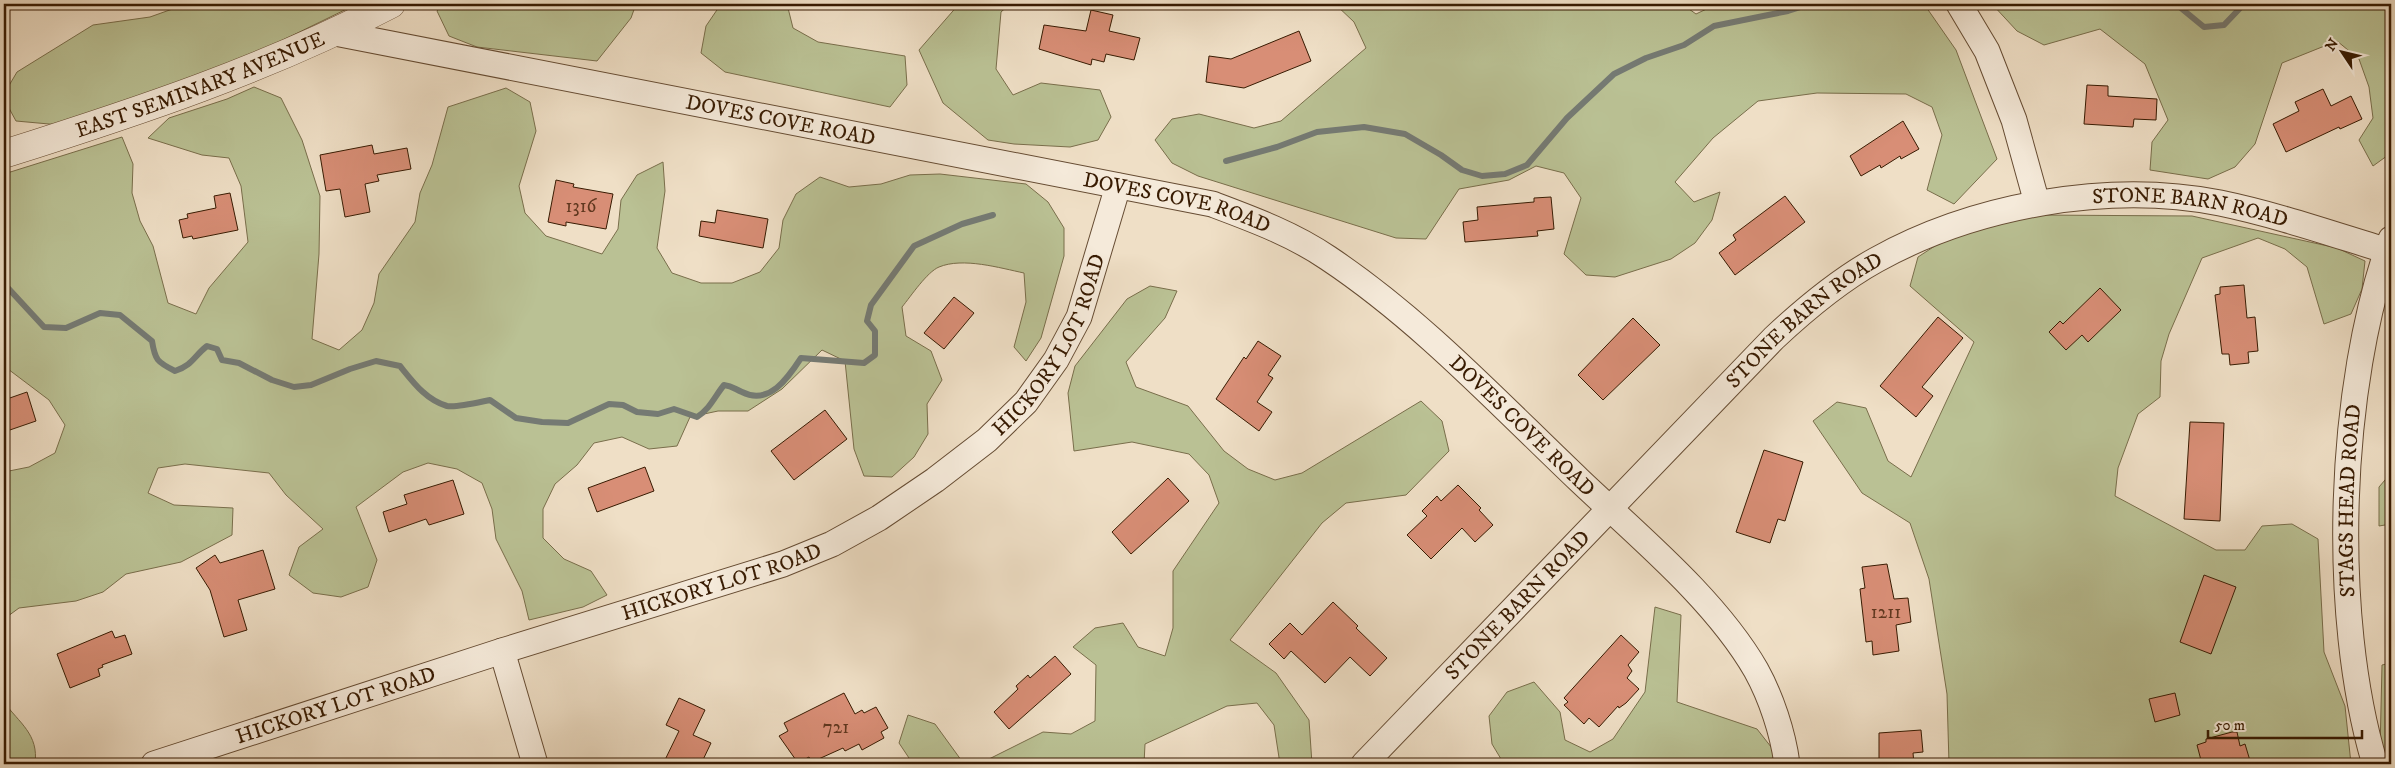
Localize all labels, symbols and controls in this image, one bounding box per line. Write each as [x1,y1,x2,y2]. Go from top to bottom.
street label: EAST SEMINARY AVENUE [72,26,329,144]
north arrow [2318,28,2368,78]
text: N [2321,35,2343,55]
street label: DOVES COVE ROAD [683,90,878,152]
street label: DOVES COVE ROAD [1081,167,1274,240]
street label: STONE BARN ROAD [2091,183,2291,234]
house number: 1316 [566,195,598,218]
street label: STONE BARN ROAD [1721,247,1887,394]
street label: HICKORY LOT ROAD [987,251,1111,442]
street label: DOVES COVE ROAD [1444,350,1600,502]
street label: STAGS HEAD ROAD [2334,403,2368,598]
street label: STONE BARN ROAD [1440,525,1596,686]
street label: HICKORY LOT ROAD [619,538,826,627]
house number: 1211 [1871,601,1901,624]
street label: HICKORY LOT ROAD [233,661,439,751]
scale bar [2208,708,2361,740]
house number: 721 [823,716,849,739]
text: 50 m [2215,716,2245,735]

